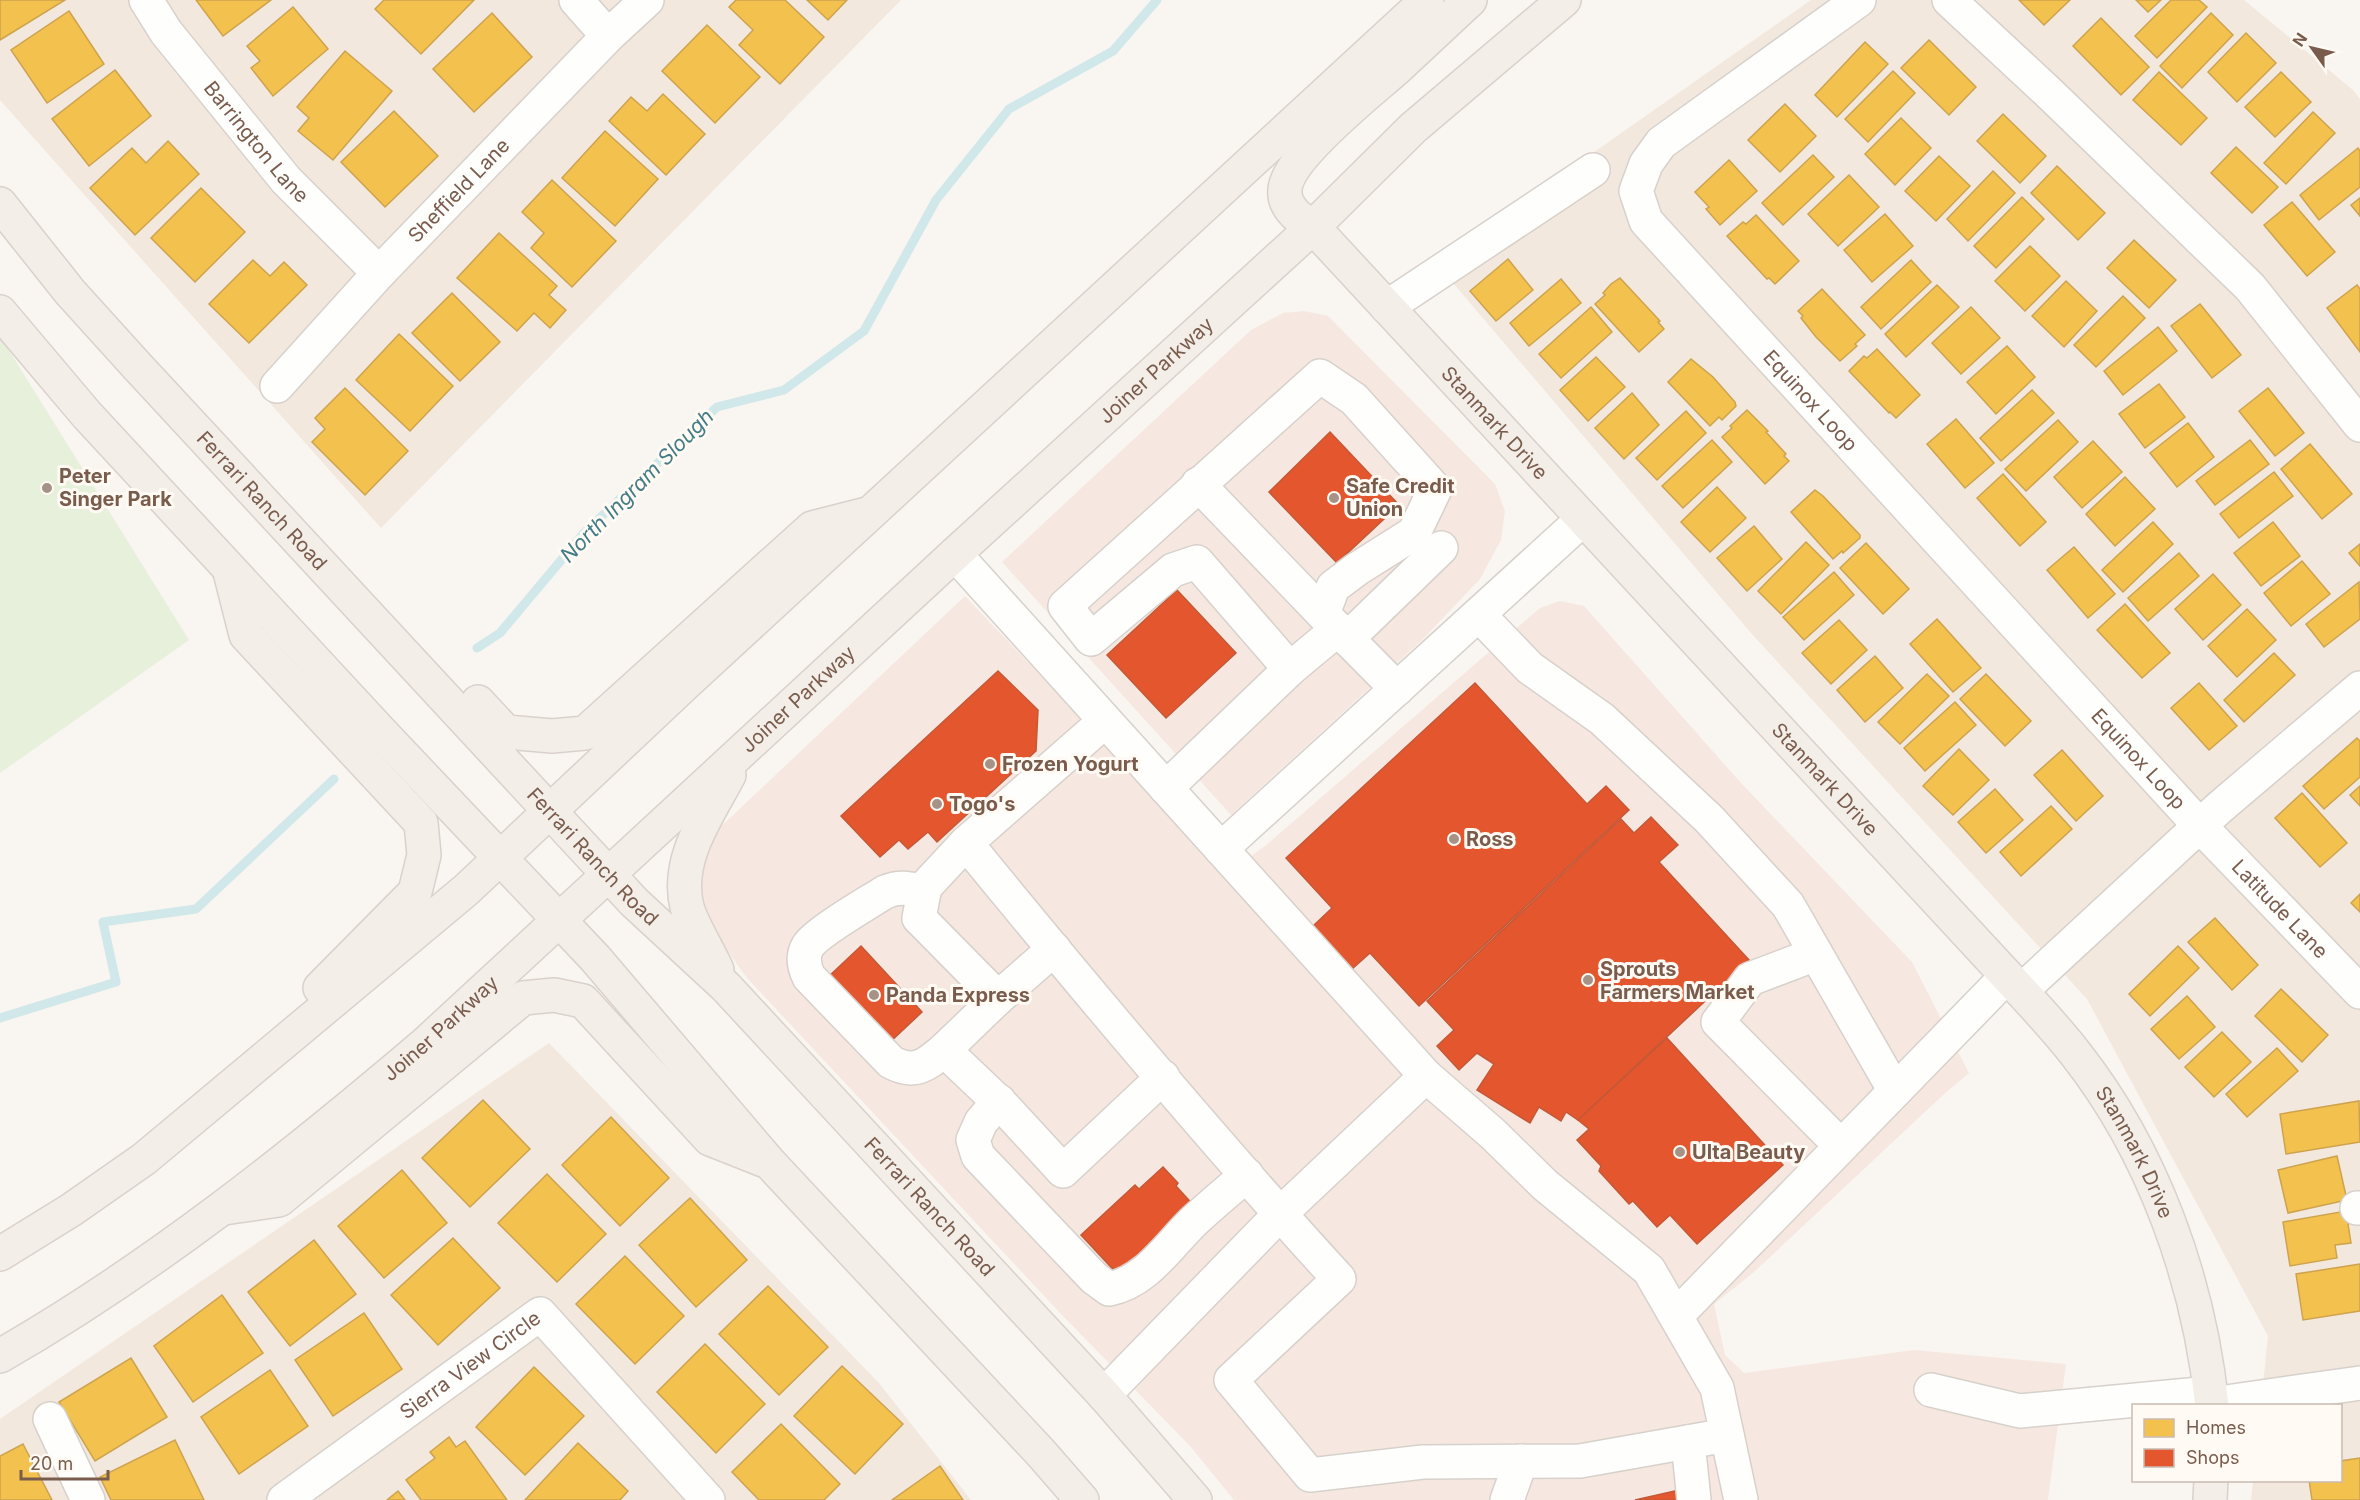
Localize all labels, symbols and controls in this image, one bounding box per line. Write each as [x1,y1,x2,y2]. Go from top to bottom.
north arrow [2282,18,2342,78]
text: N [2288,29,2311,50]
street label: Barrington Lane [199,76,314,208]
street label: Sheffield Lane [403,133,515,248]
street label: Joiner Parkway [1094,312,1218,429]
street label: Equinox Loop [1758,345,1863,456]
street label: Stanmark Drive [1436,361,1553,484]
water label: North Ingram Slough [555,404,718,567]
street label: Ferrari Ranch Road [192,426,332,575]
place label: Peter Singer Park [59,464,172,511]
place label: Safe Credit Union [1346,474,1455,521]
marker: Peter Singer Park [40,481,54,495]
marker: Safe Credit Union [1327,491,1341,505]
street label: Joiner Parkway [736,641,860,758]
street label: Equinox Loop [2086,704,2191,815]
street label: Stanmark Drive [1767,718,1883,841]
place label: Frozen Yogurt [1002,752,1139,776]
marker: Frozen Yogurt [983,757,997,771]
street label: Ferrari Ranch Road [522,783,663,931]
place label: Togo's [949,792,1015,816]
marker: Togo's [930,797,944,811]
place label: Ross [1466,827,1514,851]
marker: Ross [1447,832,1461,846]
street label: Latitude Lane [2227,855,2333,963]
place label: Sprouts Farmers Market [1600,957,1755,1004]
street label: Joiner Parkway [378,971,503,1086]
marker: Sprouts Farmers Market [1581,973,1595,987]
place label: Panda Express [886,983,1030,1007]
marker: Panda Express [867,988,881,1002]
street label: Stanmark Drive [2091,1082,2178,1222]
street label: Ferrari Ranch Road [859,1132,1000,1281]
place label: Ulta Beauty [1692,1140,1805,1164]
marker: Ulta Beauty [1673,1145,1687,1159]
street label: Sierra View Circle [395,1306,545,1424]
legend [2132,1404,2342,1482]
text: Homes [2186,1417,2246,1438]
scale bar [21,1443,108,1481]
text: Shops [2186,1447,2240,1468]
text: 20 m [30,1453,73,1474]

